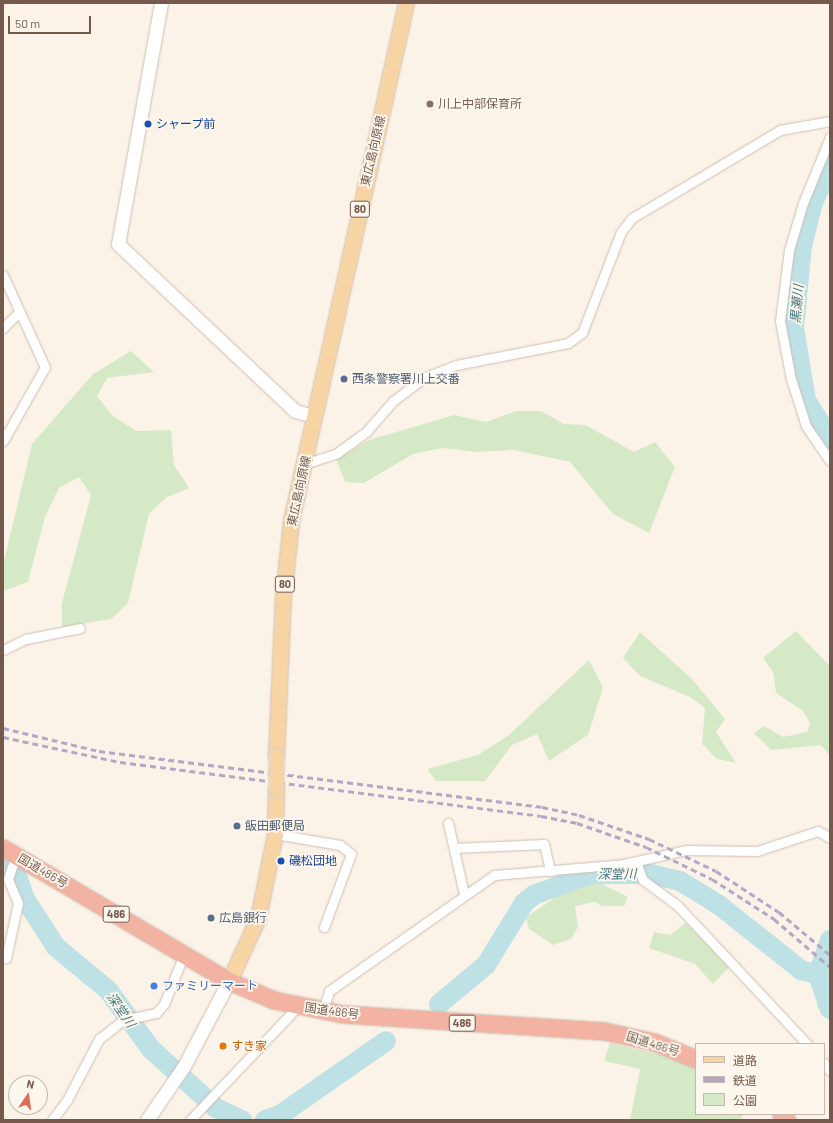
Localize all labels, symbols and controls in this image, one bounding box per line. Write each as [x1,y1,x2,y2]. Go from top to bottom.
scale bar [10,8,93,34]
text: 50 m [15,16,40,30]
place label: 川上中部保育所 [438,97,522,111]
marker: 川上中部保育所 [425,99,435,109]
street label: 東広島向原線 [358,114,388,188]
place label: シャープ前 [156,117,216,131]
marker: シャープ前 [143,119,153,129]
road number: 80 [349,200,371,218]
water label: 黒瀬川 [788,284,806,324]
place label: 西条警察署川上交番 [352,372,460,386]
marker: 西条警察署川上交番 [339,374,349,384]
street label: 東広島向原線 [284,454,314,528]
road number: 80 [274,575,296,593]
place label: 飯田郵便局 [245,819,305,833]
marker: 飯田郵便局 [232,821,242,831]
street label: 国道486号 [16,851,70,891]
place label: 磯松団地 [289,854,337,868]
marker: 磯松団地 [276,856,286,866]
water label: 深堂川 [597,866,637,882]
road number: 486 [102,905,130,923]
place label: 広島銀行 [219,911,267,925]
marker: 広島銀行 [206,913,216,923]
place label: ファミリーマート [162,979,258,993]
marker: ファミリーマート [149,981,159,991]
water label: 深堂川 [103,990,139,1030]
street label: 国道486号 [304,1000,360,1022]
road number: 486 [448,1014,476,1032]
street label: 国道486号 [625,1029,681,1059]
place label: すき家 [231,1039,267,1053]
marker: すき家 [218,1041,228,1051]
legend [695,1043,825,1115]
text: 道路 [733,1053,757,1067]
text: 鉄道 [733,1073,757,1087]
north arrow [8,1075,48,1115]
text: N [26,1077,36,1091]
text: 公園 [733,1093,757,1107]

